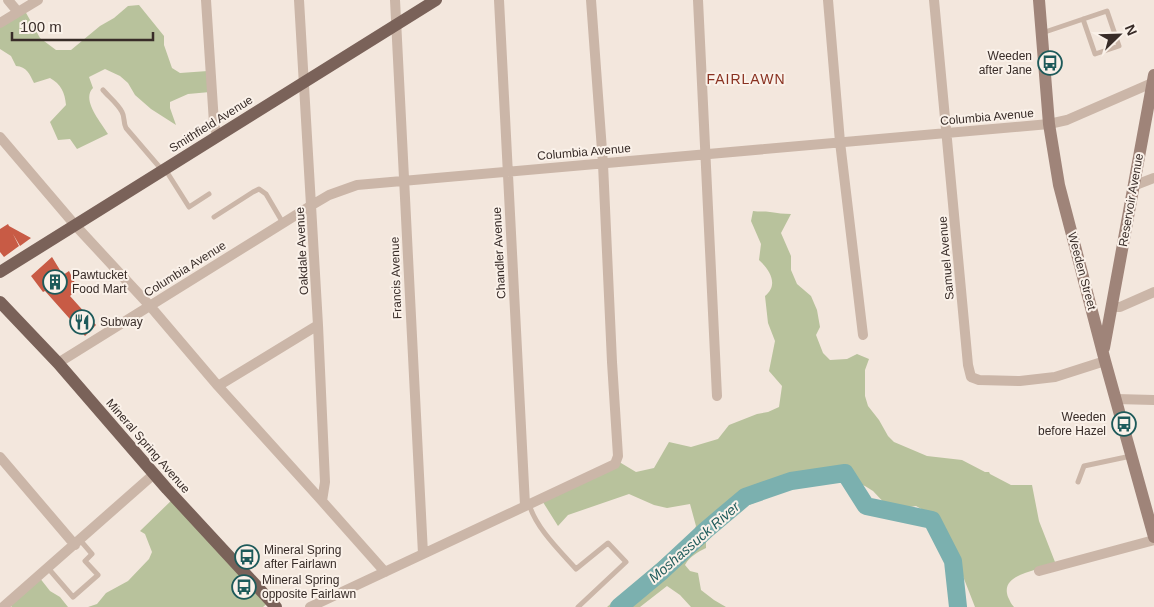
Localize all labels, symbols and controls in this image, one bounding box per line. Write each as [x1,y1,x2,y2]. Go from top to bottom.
scale bar [12,10,154,42]
north arrow [1094,10,1144,60]
text: 100 m [20,18,62,35]
text: N [1122,22,1140,38]
place label: Weeden after Jane [979,49,1032,77]
bus stop icon: Weeden after Jane [1037,50,1063,76]
district label: FAIRLAWN [706,71,786,87]
street label: Smithfield Avenue [167,92,256,155]
street label: Columbia Avenue [940,106,1035,128]
street label: Columbia Avenue [537,141,632,163]
street label: Reservoir Avenue [1116,152,1146,248]
street label: Oakdale Avenue [293,206,311,295]
street label: Chandler Avenue [490,206,508,299]
street label: Samuel Avenue [935,215,957,300]
street label: Weeden Street [1065,231,1099,312]
street label: Francis Avenue [388,236,404,319]
street label: Columbia Avenue [141,238,229,300]
place label: Pawtucket Food Mart [72,268,128,296]
building icon: Pawtucket Food Mart [42,269,68,295]
restaurant icon: Subway [69,309,95,335]
place label: Subway [100,315,143,329]
street label: Mineral Spring Avenue [103,396,193,496]
place label: Weeden before Hazel [1038,410,1106,438]
bus stop icon: Weeden before Hazel [1111,411,1137,437]
water label: Moshassuck River [646,498,743,586]
place label: Mineral Spring after Fairlawn [264,543,341,571]
bus stop icon: Mineral Spring after Fairlawn [234,544,260,570]
place label: Mineral Spring opposite Fairlawn [262,573,356,601]
bus stop icon: Mineral Spring opposite Fairlawn [231,574,257,600]

